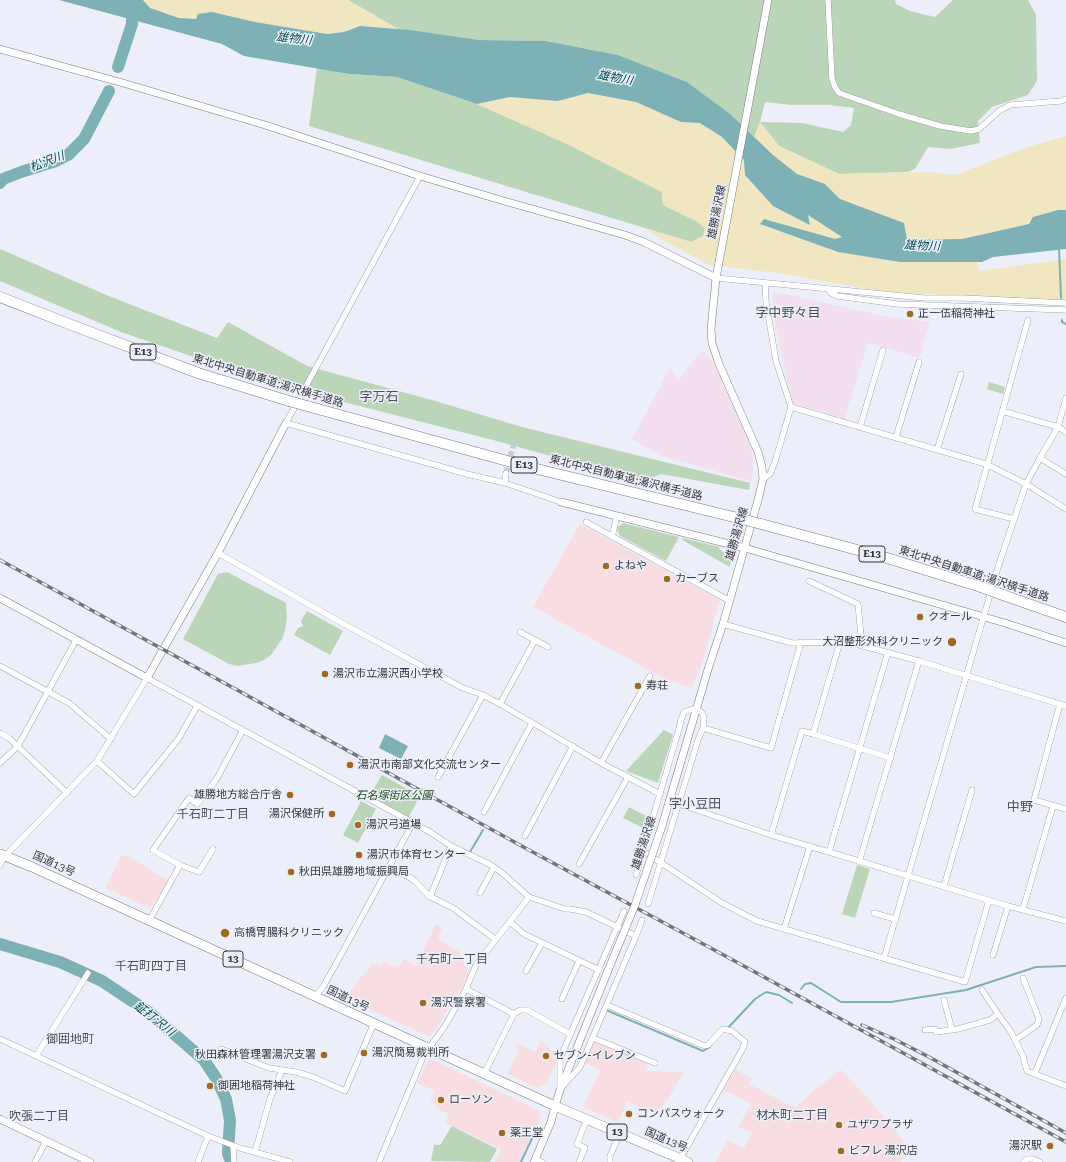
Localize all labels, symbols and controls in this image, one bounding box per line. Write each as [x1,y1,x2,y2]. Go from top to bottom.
water label: 雄物川 [275,30,313,48]
water label: 雄物川 [596,68,634,88]
water label: 松沢川 [28,149,66,175]
street label: 雄勝湯沢線 [705,184,729,240]
water label: 雄物川 [904,238,940,254]
district label: 字中野々目 [756,305,820,321]
place label: 正一伍稲荷神社 [918,307,995,321]
marker: 正一伍稲荷神社 [905,309,915,319]
road number: E13 [130,344,156,360]
street label: 東北中央自動車道;湯沢横手道路 [191,352,345,410]
district label: 字万石 [360,389,398,405]
street label: 東北中央自動車道;湯沢横手道路 [548,453,704,503]
road number: E13 [511,457,537,473]
street label: 雄勝湯沢線 [723,506,751,562]
street label: 東北中央自動車道;湯沢横手道路 [897,543,1051,605]
road number: E13 [859,546,885,562]
place label: よねや [614,559,647,573]
marker: よねや [601,561,611,571]
place label: カーブス [675,572,719,586]
marker: カーブス [662,574,672,584]
place label: クオール [928,610,972,624]
marker: クオール [915,612,925,622]
place label: 大沼整形外科クリニック [822,635,943,649]
marker: 大沼整形外科クリニック [946,636,958,648]
place label: 湯沢市立湯沢西小学校 [333,667,443,681]
marker: 湯沢市立湯沢西小学校 [320,669,330,679]
place label: 寿荘 [646,679,668,693]
marker: 寿荘 [633,681,643,691]
place label: 湯沢市南部文化交流センター [358,758,501,772]
marker: 湯沢市南部文化交流センター [345,760,355,770]
place label: 雄勝地方総合庁舎 [194,788,282,802]
park label: 石名塚街区公園 [356,789,432,803]
marker: 雄勝地方総合庁舎 [285,790,295,800]
district label: 字小豆田 [669,796,721,812]
district label: 中野 [1007,799,1033,815]
district label: 千石町二丁目 [177,807,249,821]
place label: 湯沢保健所 [269,807,324,821]
marker: 湯沢保健所 [327,809,337,819]
street label: 雄勝湯沢線 [629,815,659,871]
place label: 湯沢弓道場 [366,818,421,832]
marker: 湯沢弓道場 [353,820,363,830]
place label: 湯沢市体育センター [367,848,466,862]
street label: 国道13号 [31,849,77,879]
marker: 湯沢市体育センター [354,850,364,860]
place label: 秋田県雄勝地域振興局 [299,865,409,879]
marker: 秋田県雄勝地域振興局 [286,867,296,877]
place label: 高橋胃腸科クリニック [234,926,344,940]
marker: 高橋胃腸科クリニック [219,927,231,939]
road number: 13 [223,951,243,967]
district label: 千石町一丁目 [416,952,488,966]
district label: 千石町四丁目 [115,959,187,973]
street label: 国道13号 [325,983,371,1015]
place label: 湯沢警察署 [431,996,486,1010]
marker: 湯沢警察署 [418,998,428,1008]
water label: 鉦打沢川 [131,999,177,1039]
district label: 御囲地町 [46,1032,94,1046]
place label: 湯沢簡易裁判所 [372,1046,449,1060]
place label: 秋田森林管理署湯沢支署 [195,1048,316,1062]
marker: 湯沢簡易裁判所 [359,1048,369,1058]
place label: セブン-イレブン [554,1049,636,1063]
marker: 秋田森林管理署湯沢支署 [319,1050,329,1060]
marker: セブン-イレブン [541,1051,551,1061]
place label: 御囲地稲荷神社 [218,1079,295,1093]
marker: 御囲地稲荷神社 [205,1081,215,1091]
place label: ローソン [449,1093,493,1107]
marker: ローソン [436,1095,446,1105]
place label: コンパスウォーク [637,1107,725,1121]
district label: 材木町二丁目 [756,1108,828,1122]
district label: 吹張二丁目 [9,1109,69,1123]
marker: コンパスウォーク [624,1109,634,1119]
place label: ユザワプラザ [847,1118,913,1132]
marker: ユザワプラザ [834,1120,844,1130]
road number: 13 [607,1124,627,1140]
street label: 国道13号 [643,1125,689,1155]
place label: 薬王堂 [510,1126,543,1140]
marker: 薬王堂 [497,1128,507,1138]
place label: 湯沢駅 [1009,1139,1042,1153]
marker: 湯沢駅 [1045,1141,1055,1151]
place label: ビフレ 湯沢店 [849,1144,918,1158]
marker: ビフレ 湯沢店 [836,1146,846,1156]

